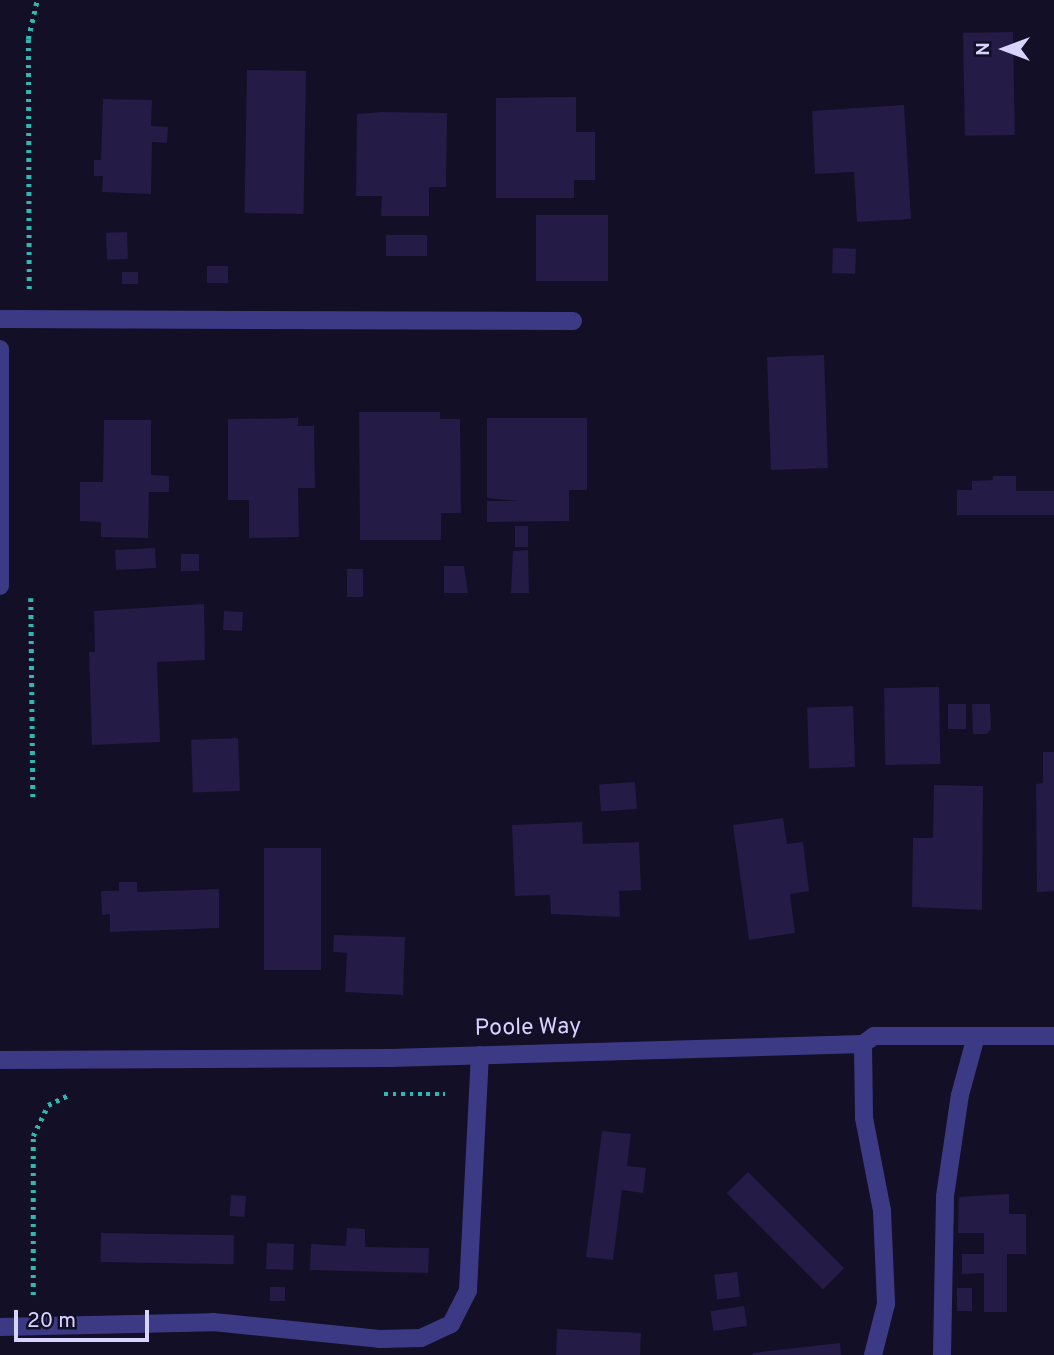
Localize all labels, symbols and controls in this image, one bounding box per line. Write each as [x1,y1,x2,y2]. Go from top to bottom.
north arrow [970,14,1040,84]
text: N [972,42,996,56]
street label: Poole Way [474,1014,582,1044]
scale bar [18,1296,152,1340]
text: 20 m [27,1308,76,1335]

